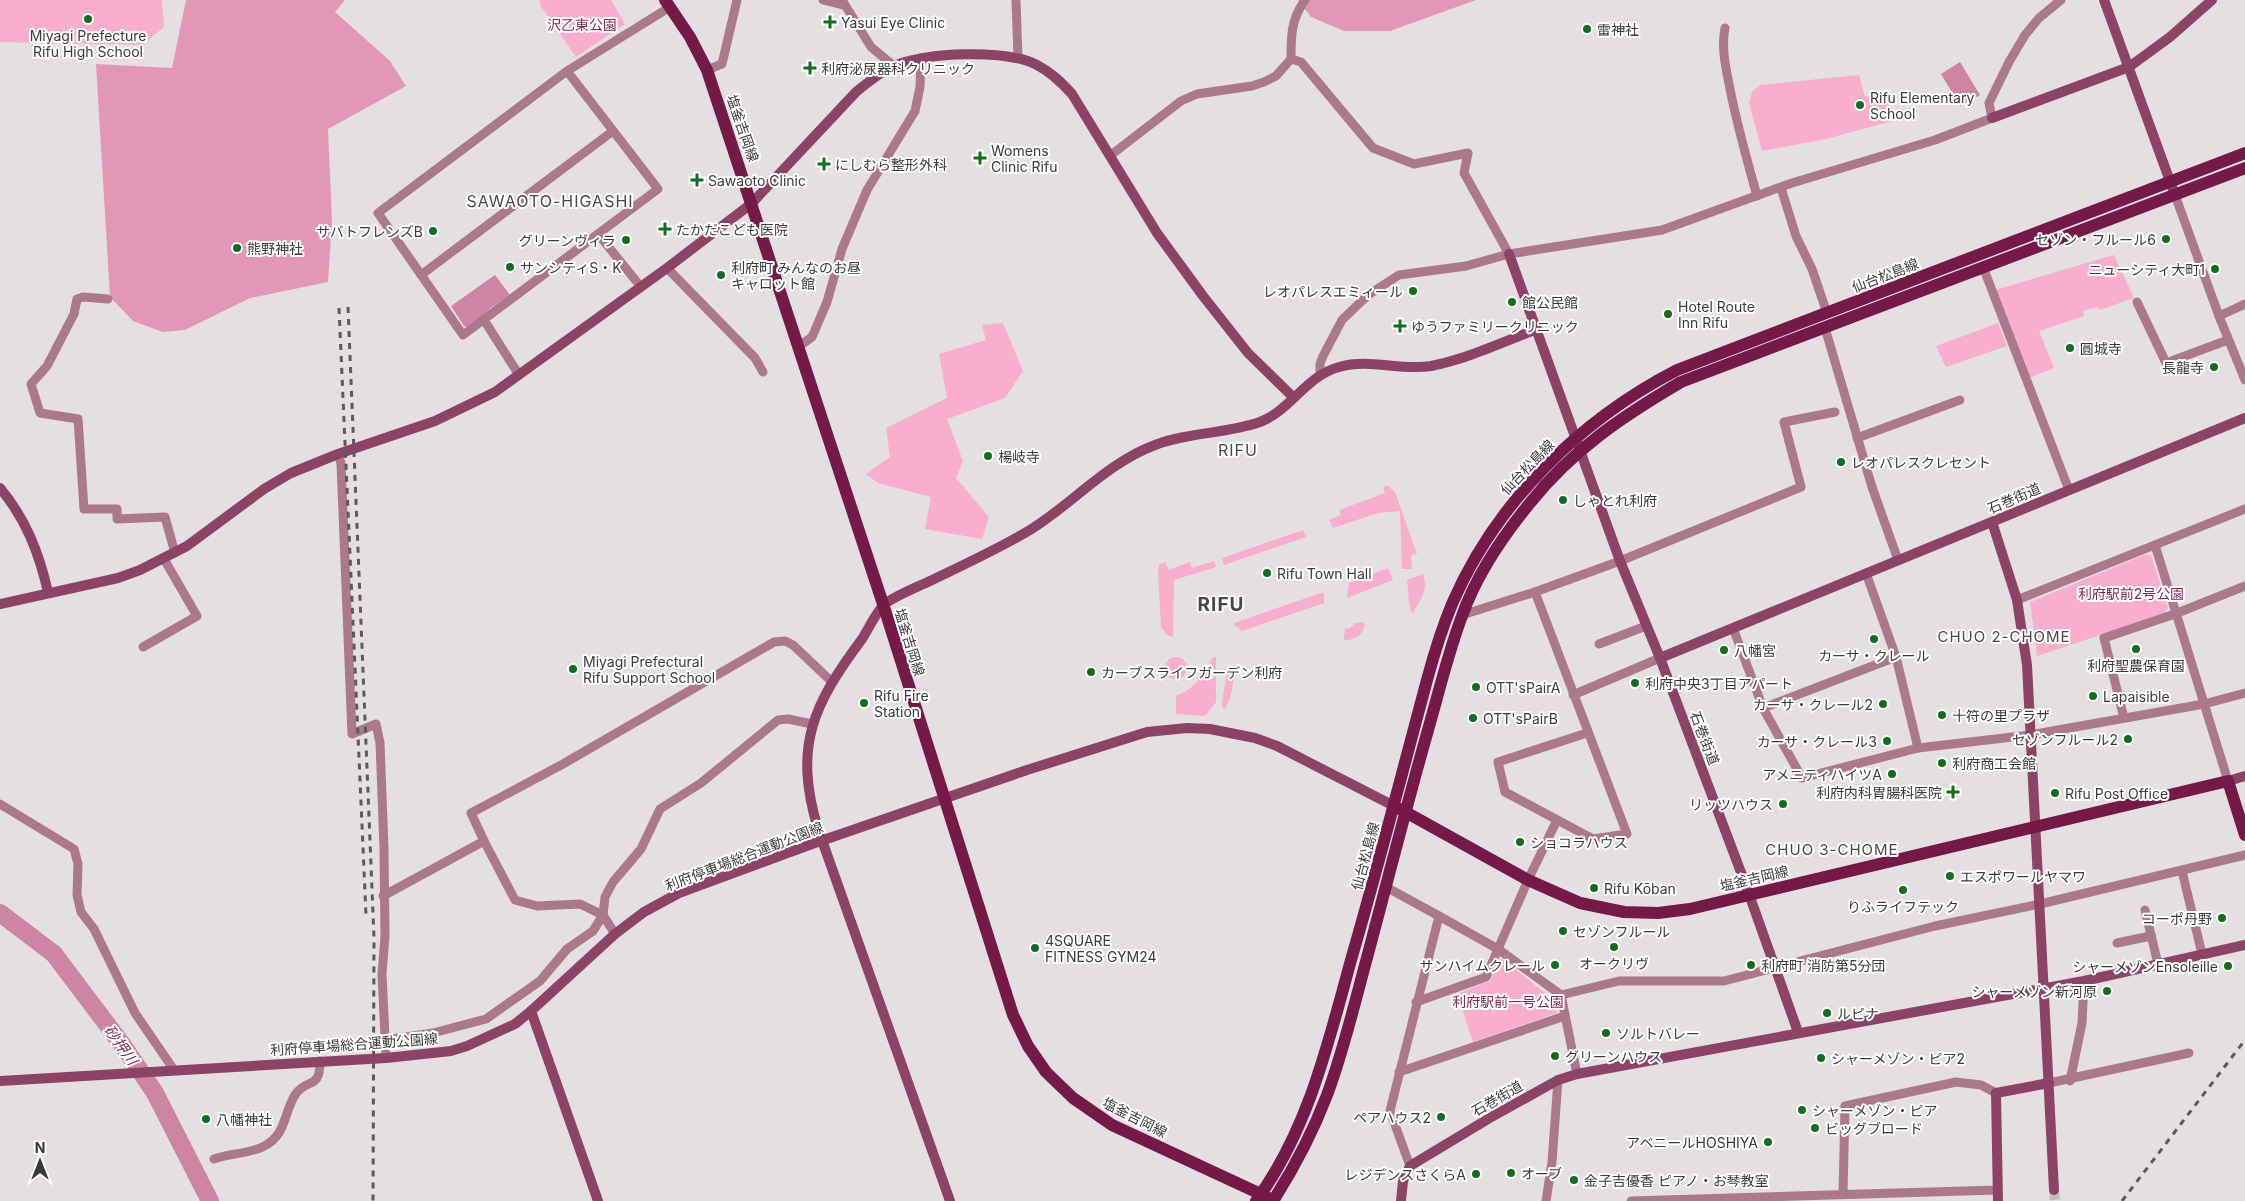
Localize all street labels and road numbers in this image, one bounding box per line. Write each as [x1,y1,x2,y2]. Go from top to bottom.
street label: 塩釜吉岡線 [724,92,762,164]
street label: 仙台松島線 [1849,255,1921,295]
street label: 仙台松島線 [1497,436,1557,498]
street label: 石巻街道 [1985,479,2043,517]
street label: 塩釜吉岡線 [892,606,928,678]
street label: 石巻街道 [1687,709,1723,767]
street label: 利府停車場総合運動公園線 [663,818,825,894]
street label: 仙台松島線 [1348,820,1382,892]
street label: 塩釜吉岡線 [1718,862,1790,894]
street label: 利府停車場総合運動公園線 [270,1030,438,1058]
street label: 石巻街道 [1469,1077,1525,1119]
street label: 塩釜吉岡線 [1100,1094,1170,1140]

